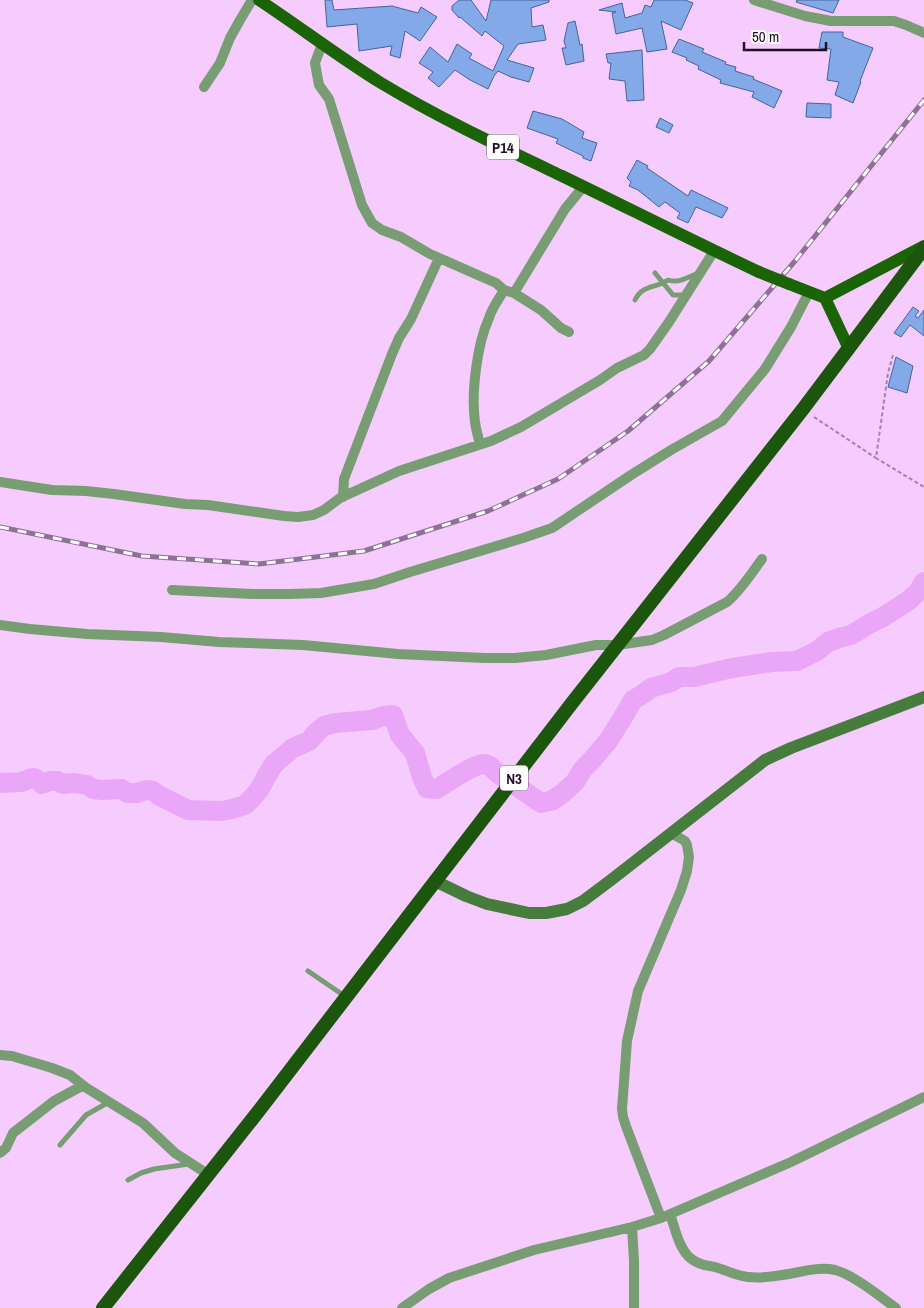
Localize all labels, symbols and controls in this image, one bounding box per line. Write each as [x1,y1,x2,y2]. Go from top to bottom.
scale bar [744,20,826,52]
text: 50 m [752,26,779,47]
road number: P14 [487,134,519,160]
road number: N3 [500,766,528,790]

